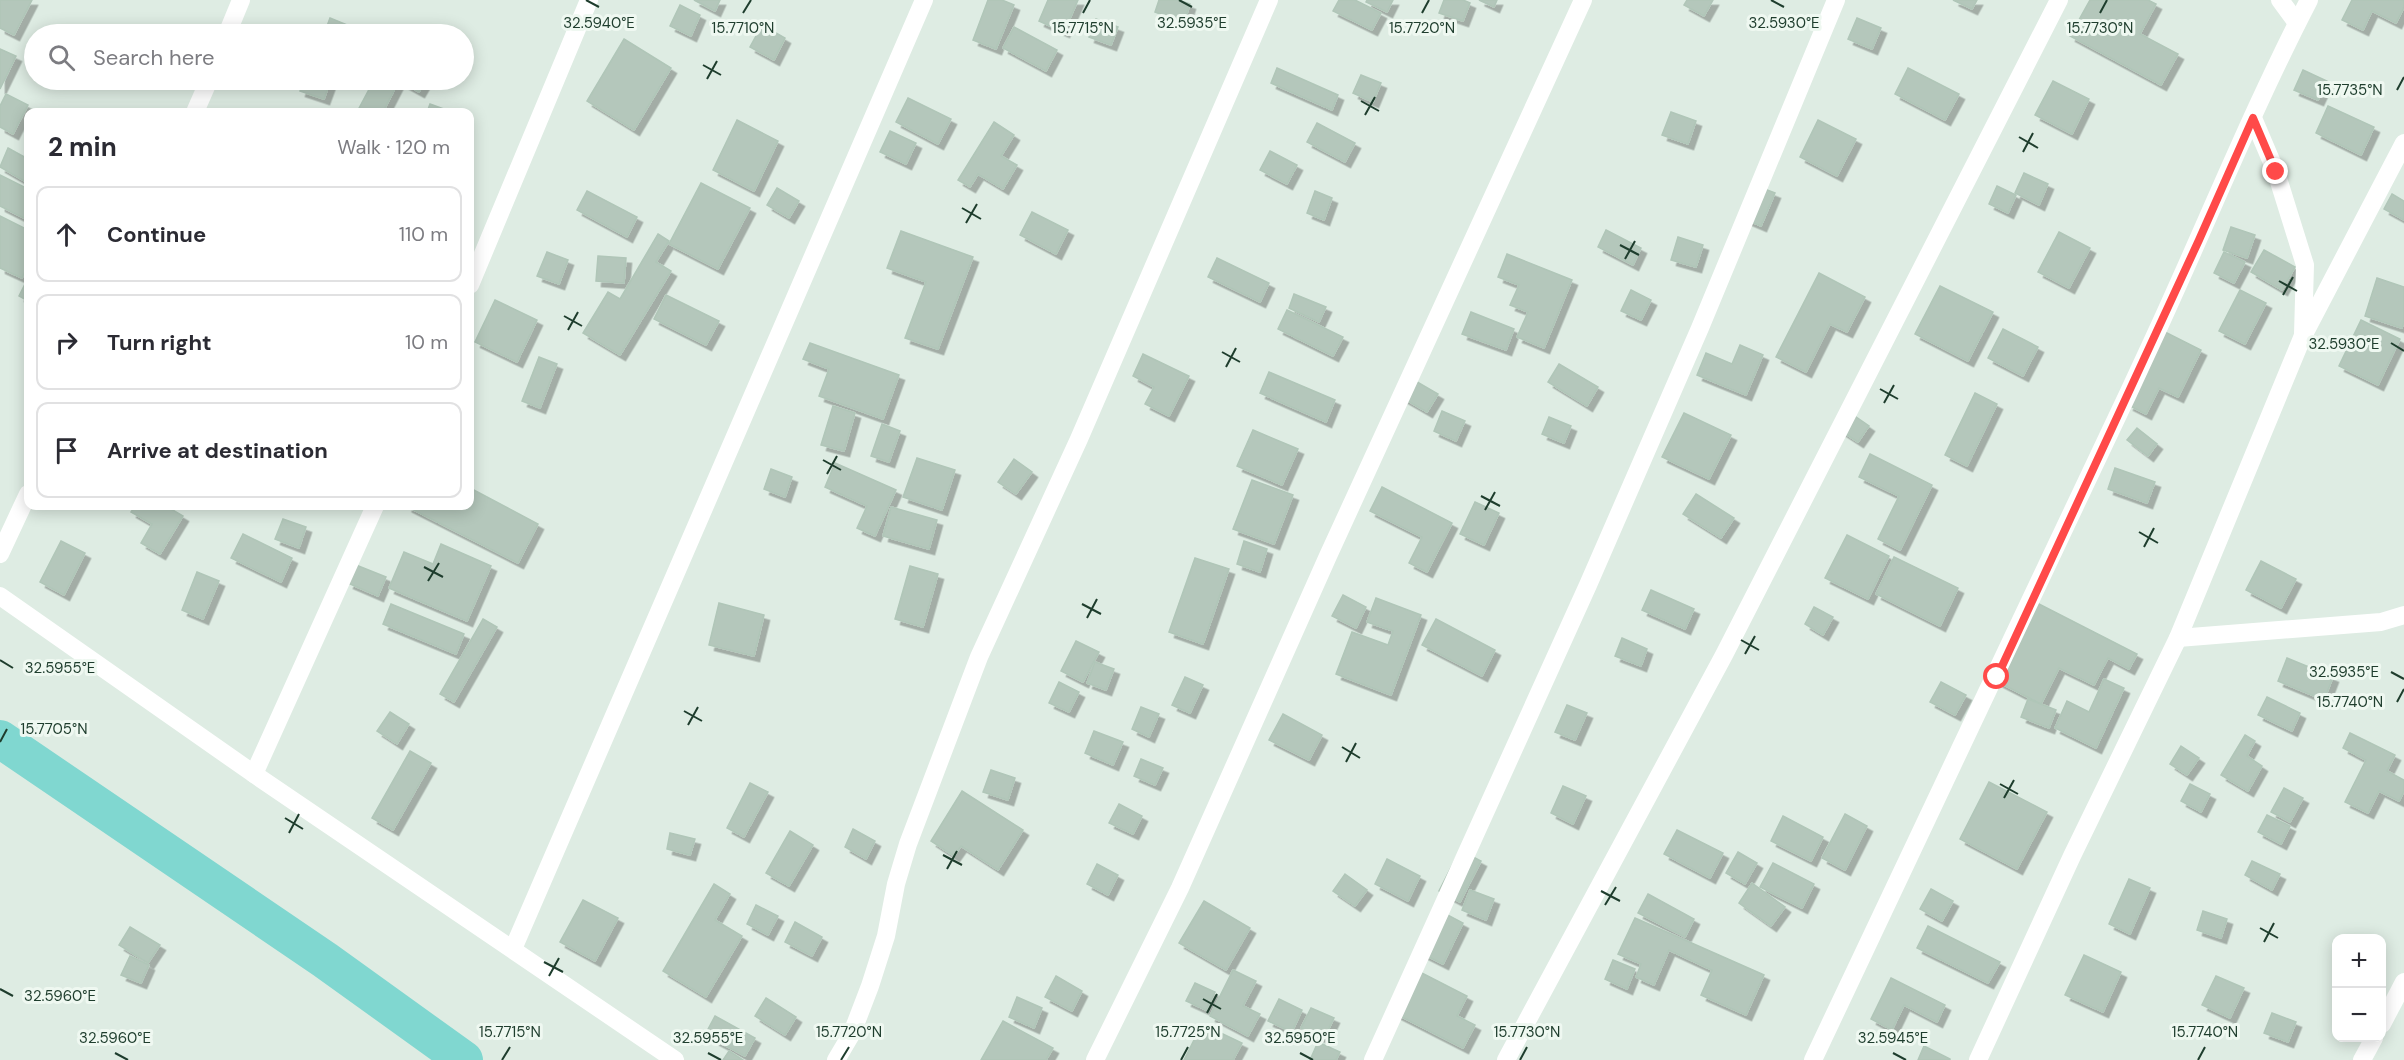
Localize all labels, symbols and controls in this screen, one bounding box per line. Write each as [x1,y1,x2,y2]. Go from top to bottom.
text: 32.5940°E [563,13,635,33]
text: 32.5935°E [1157,13,1227,33]
text: 32.5930°E [1748,13,1820,33]
text: 15.7710°N [712,18,774,38]
text: 15.7715°N [1052,18,1114,38]
text: 15.7720°N [1389,18,1455,38]
text: 15.7730°N [2067,18,2133,38]
search box [24,24,474,90]
icon: search [45,41,78,74]
text: Search here [93,43,214,72]
text: 15.7735°N [2317,80,2383,100]
text: 2 min [48,130,117,164]
text: Walk · 120 m [337,134,450,160]
route end [2262,158,2288,184]
icon: ahead [50,218,83,251]
text: Continue [107,220,206,249]
text: 110 m [399,221,448,247]
icon: right [50,326,83,359]
text: Turn right [107,328,212,357]
text: 10 m [405,329,448,355]
text: 32.5930°E [2308,334,2380,354]
icon: arrive [50,434,83,467]
text: Arrive at destination [107,436,328,465]
text: 32.5955°E [25,658,95,678]
text: 32.5935°E [2309,662,2379,682]
route start [1983,663,2009,689]
text: 15.7740°N [2317,692,2383,712]
text: 15.7705°N [20,719,88,739]
map controls [2332,934,2386,1042]
button: + [2332,934,2386,988]
text: 32.5960°E [24,986,96,1006]
button: − [2332,988,2386,1042]
text: 15.7715°N [479,1022,541,1042]
text: 15.7720°N [816,1022,882,1042]
text: 15.7725°N [1155,1022,1221,1042]
text: 15.7730°N [1494,1022,1560,1042]
text: 15.7740°N [2172,1022,2238,1042]
text: 32.5960°E [79,1028,151,1048]
text: 32.5955°E [673,1028,743,1048]
text: 32.5950°E [1264,1028,1336,1048]
text: 32.5945°E [1858,1028,1928,1048]

